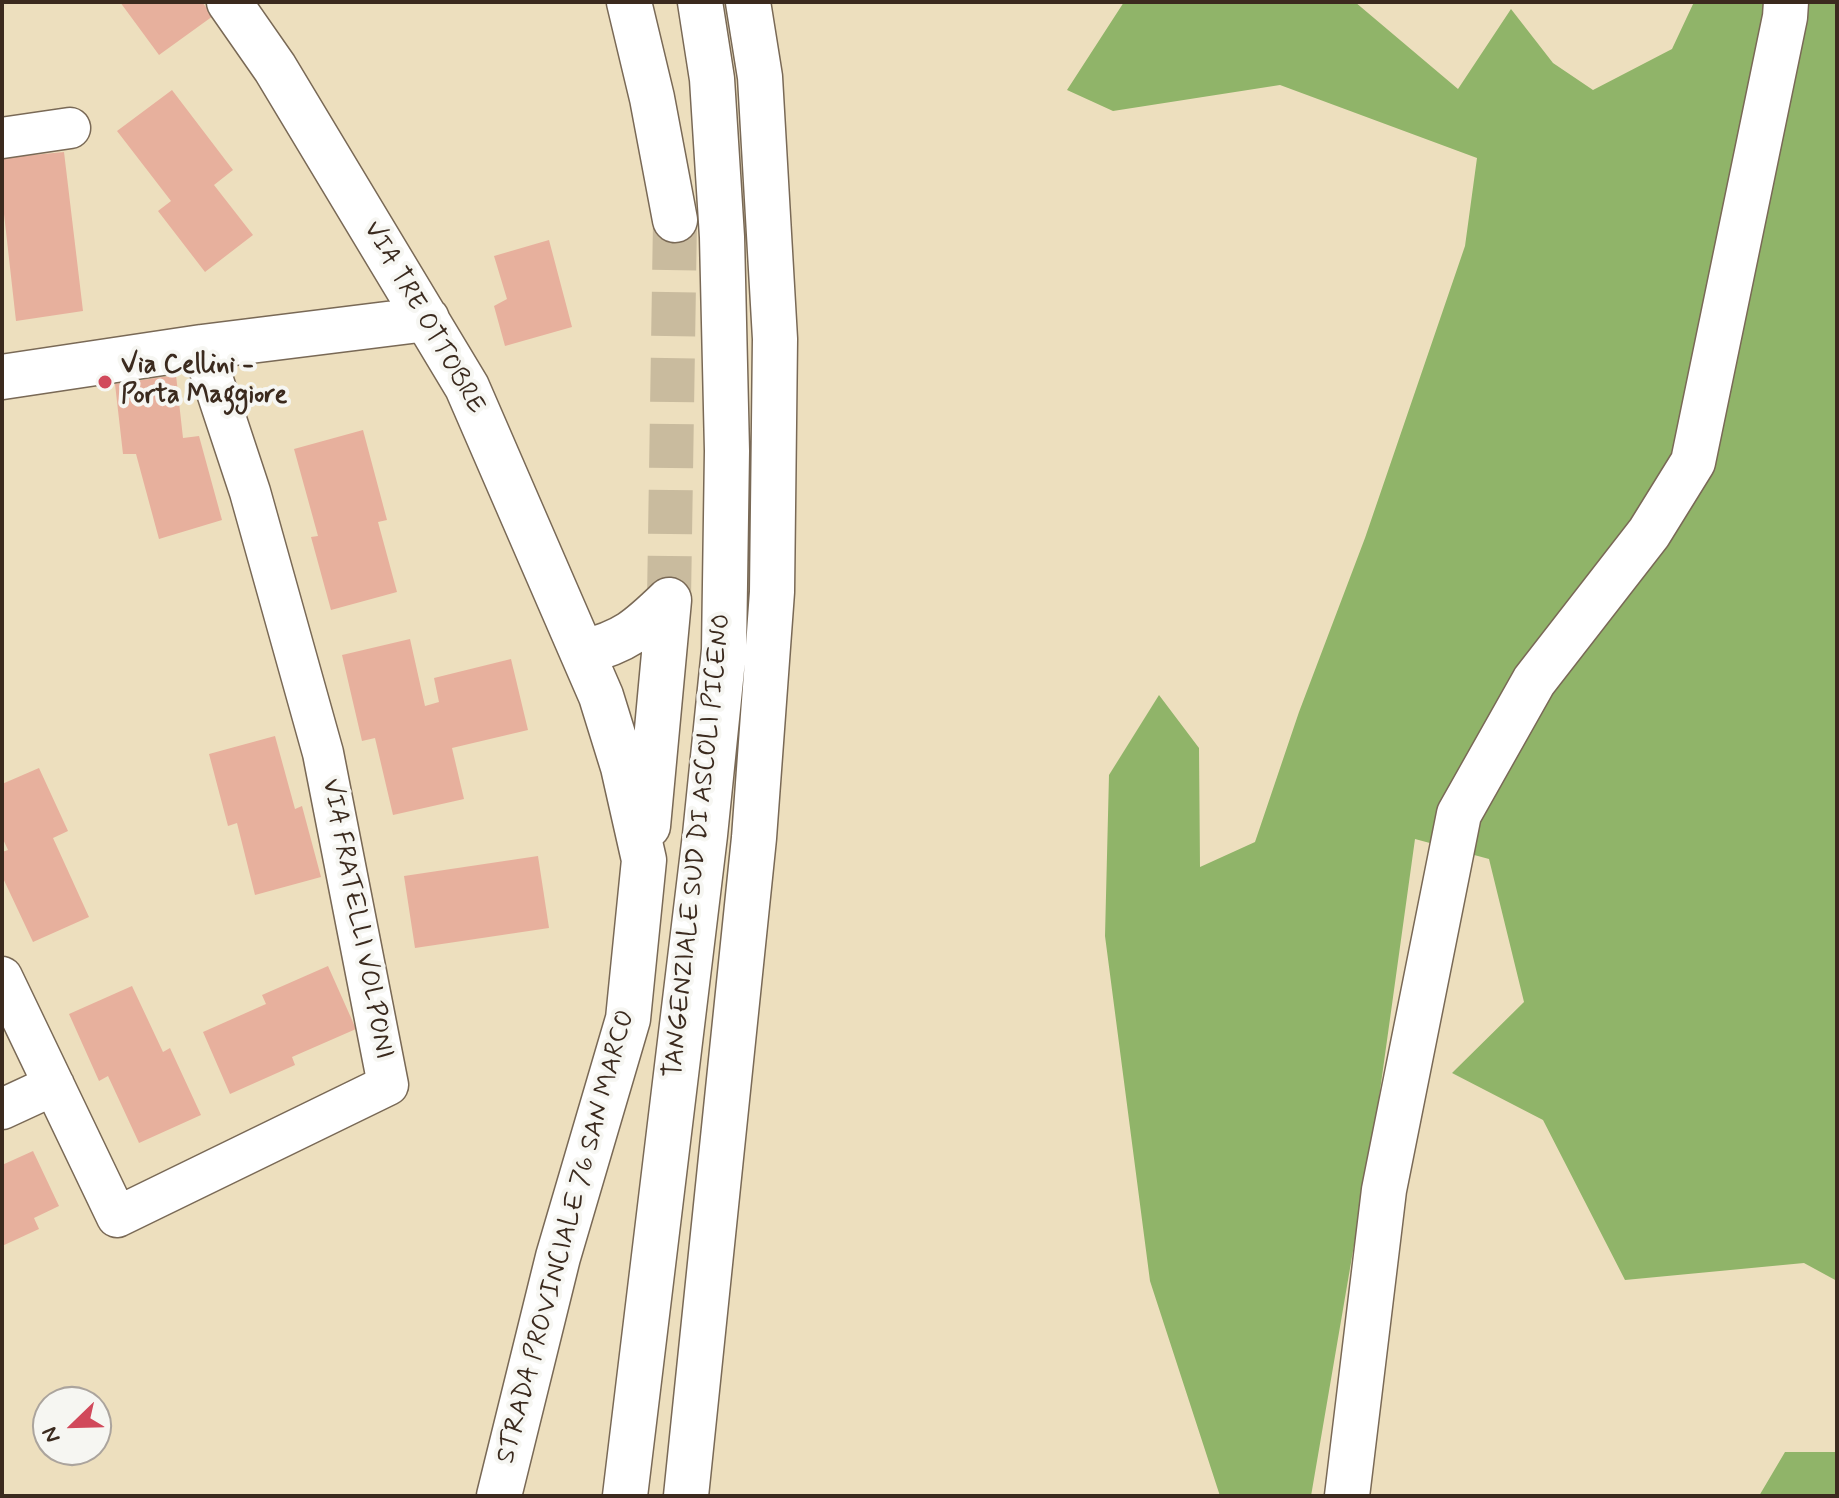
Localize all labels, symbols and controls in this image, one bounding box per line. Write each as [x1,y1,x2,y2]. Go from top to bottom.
street label: VIA TRE OTTOBRE [355,216,491,420]
place label: Via Cellini - Porta Maggiore [121,351,287,412]
marker: Via Cellini - Porta Maggiore [96,373,114,391]
street label: TANGENZIALE SUD DI ASCOLI PICENO [659,612,739,1080]
street label: VIA FRATELLI VOLPONI [314,776,398,1062]
street label: STRADA PROVINCIALE 76 SAN MARCO [491,1007,643,1467]
north arrow [32,1386,112,1466]
text: N [36,1422,67,1447]

